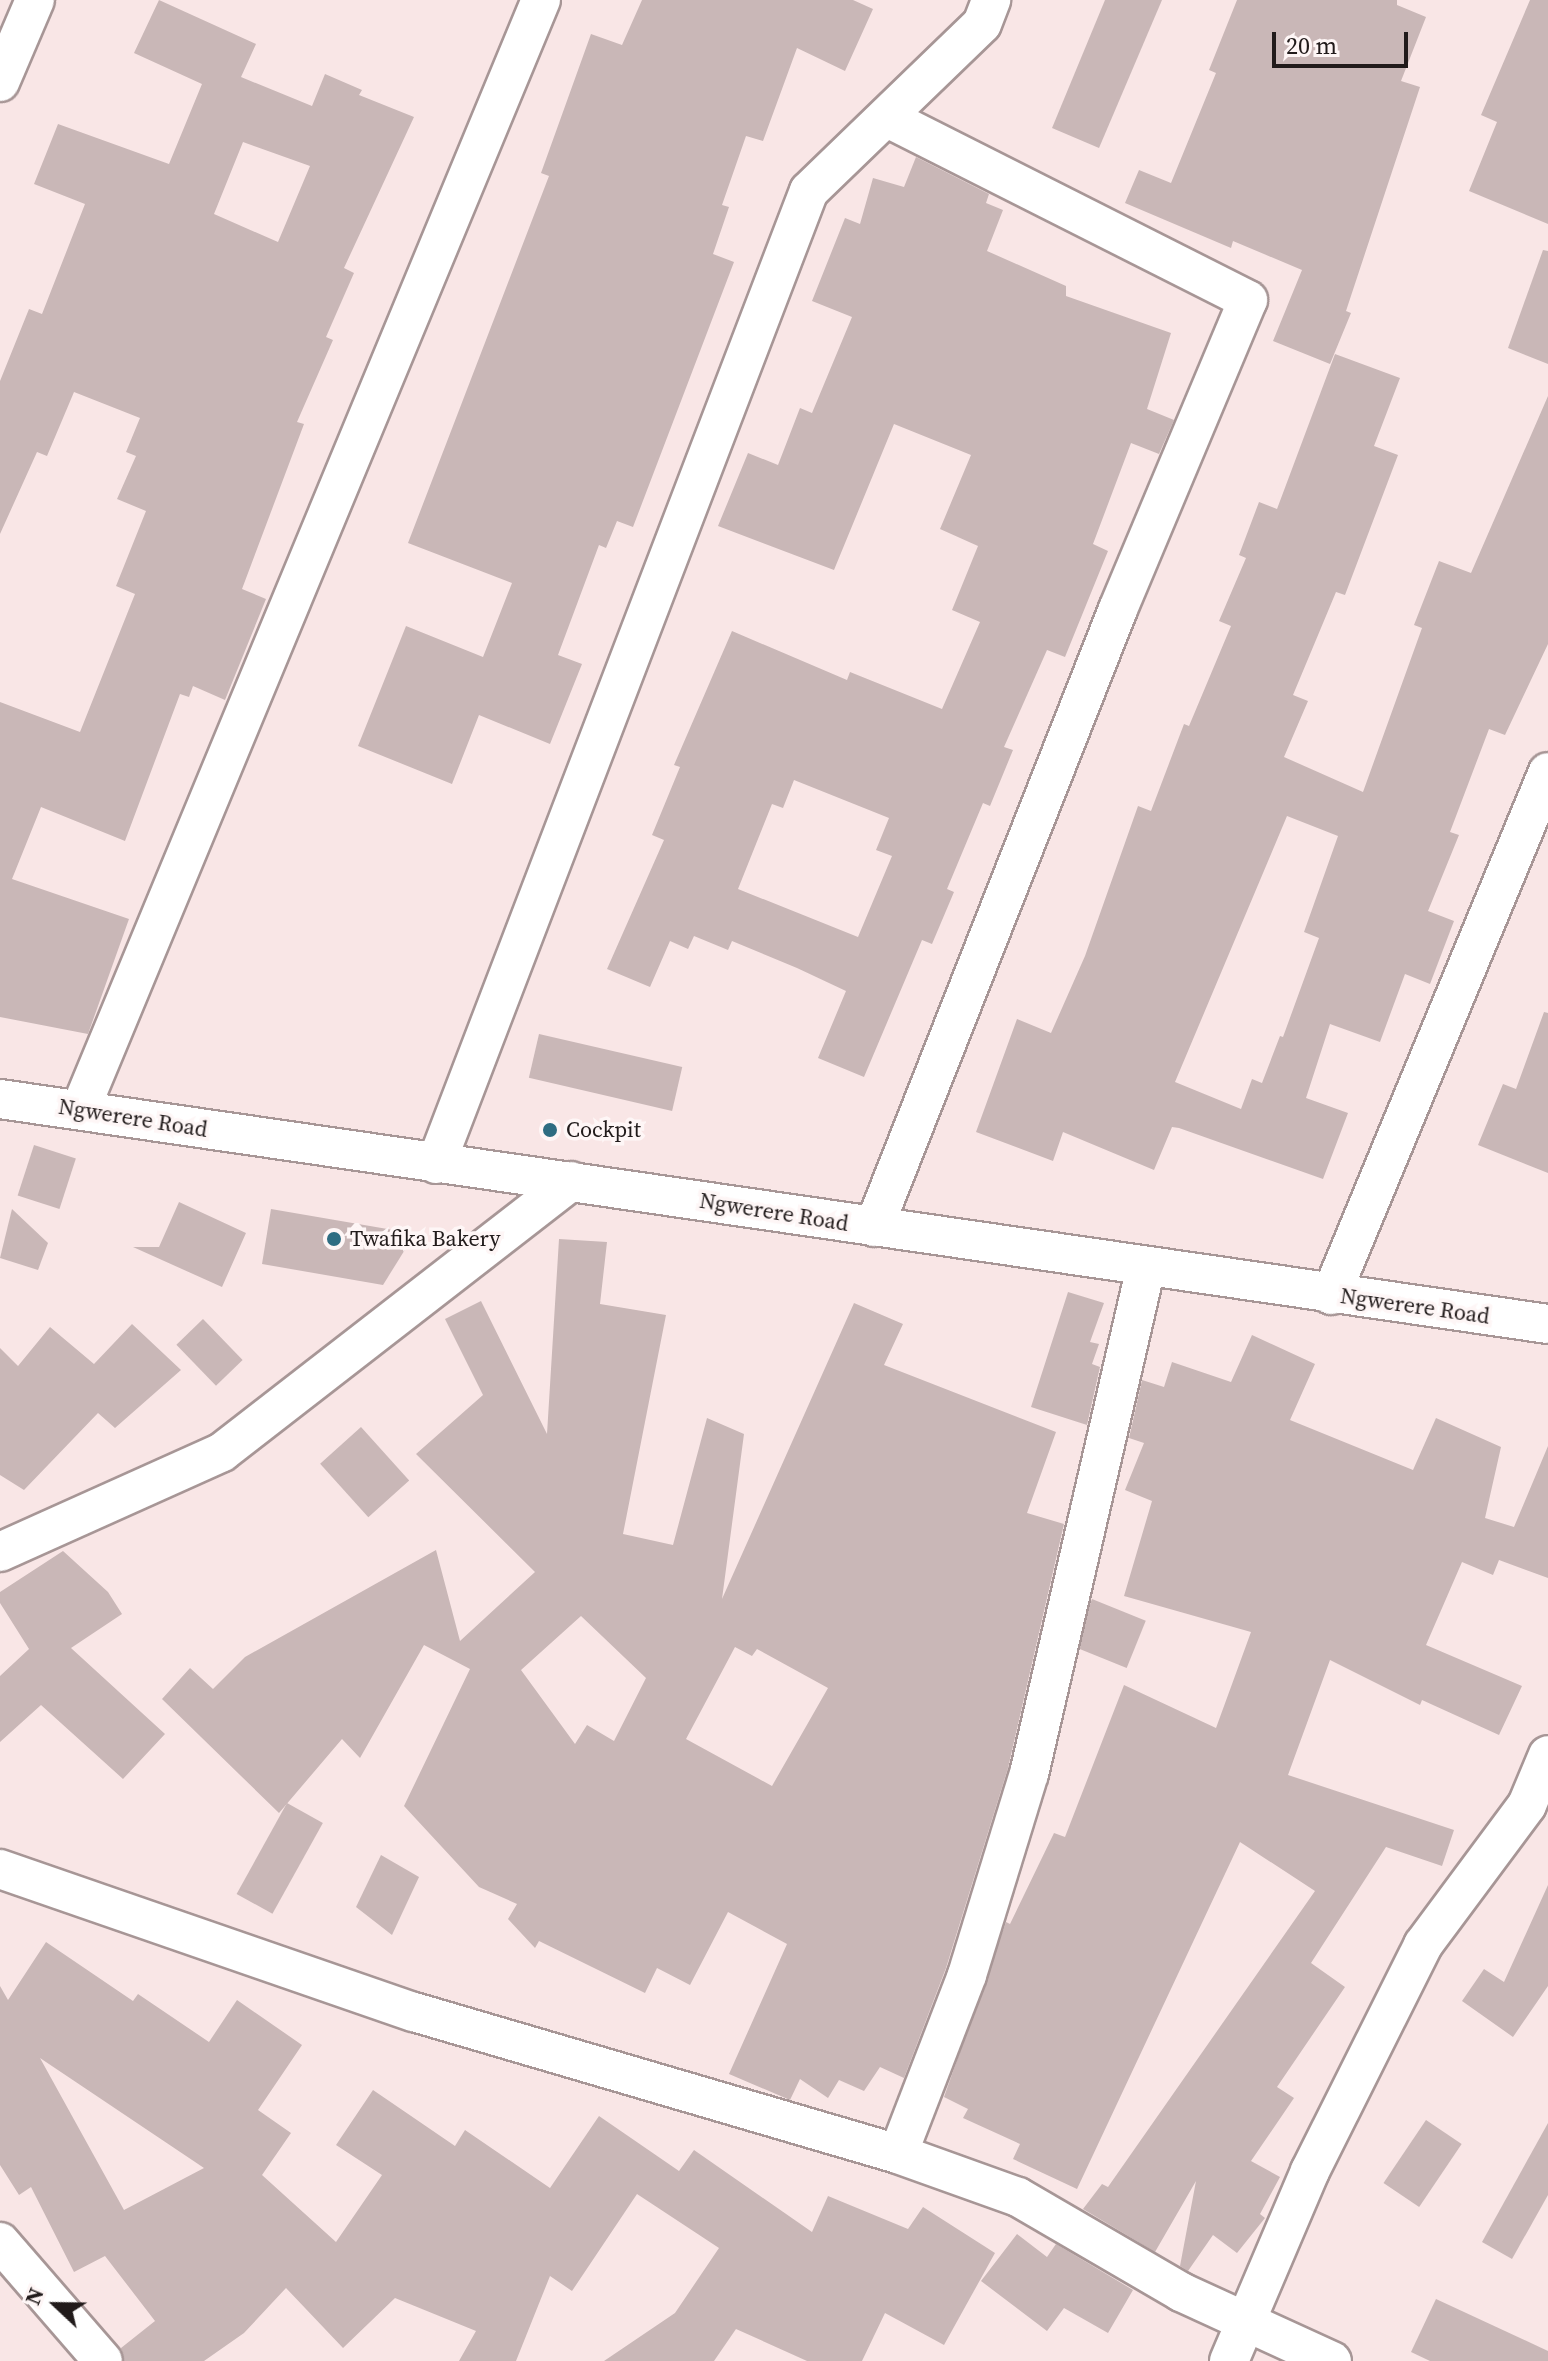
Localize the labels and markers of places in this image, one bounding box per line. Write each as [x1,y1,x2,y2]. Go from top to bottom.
place label: Cockpit [566,1117,641,1143]
marker: Cockpit [541,1121,559,1139]
place label: Twafika Bakery [350,1226,500,1252]
marker: Twafika Bakery [325,1230,343,1248]

